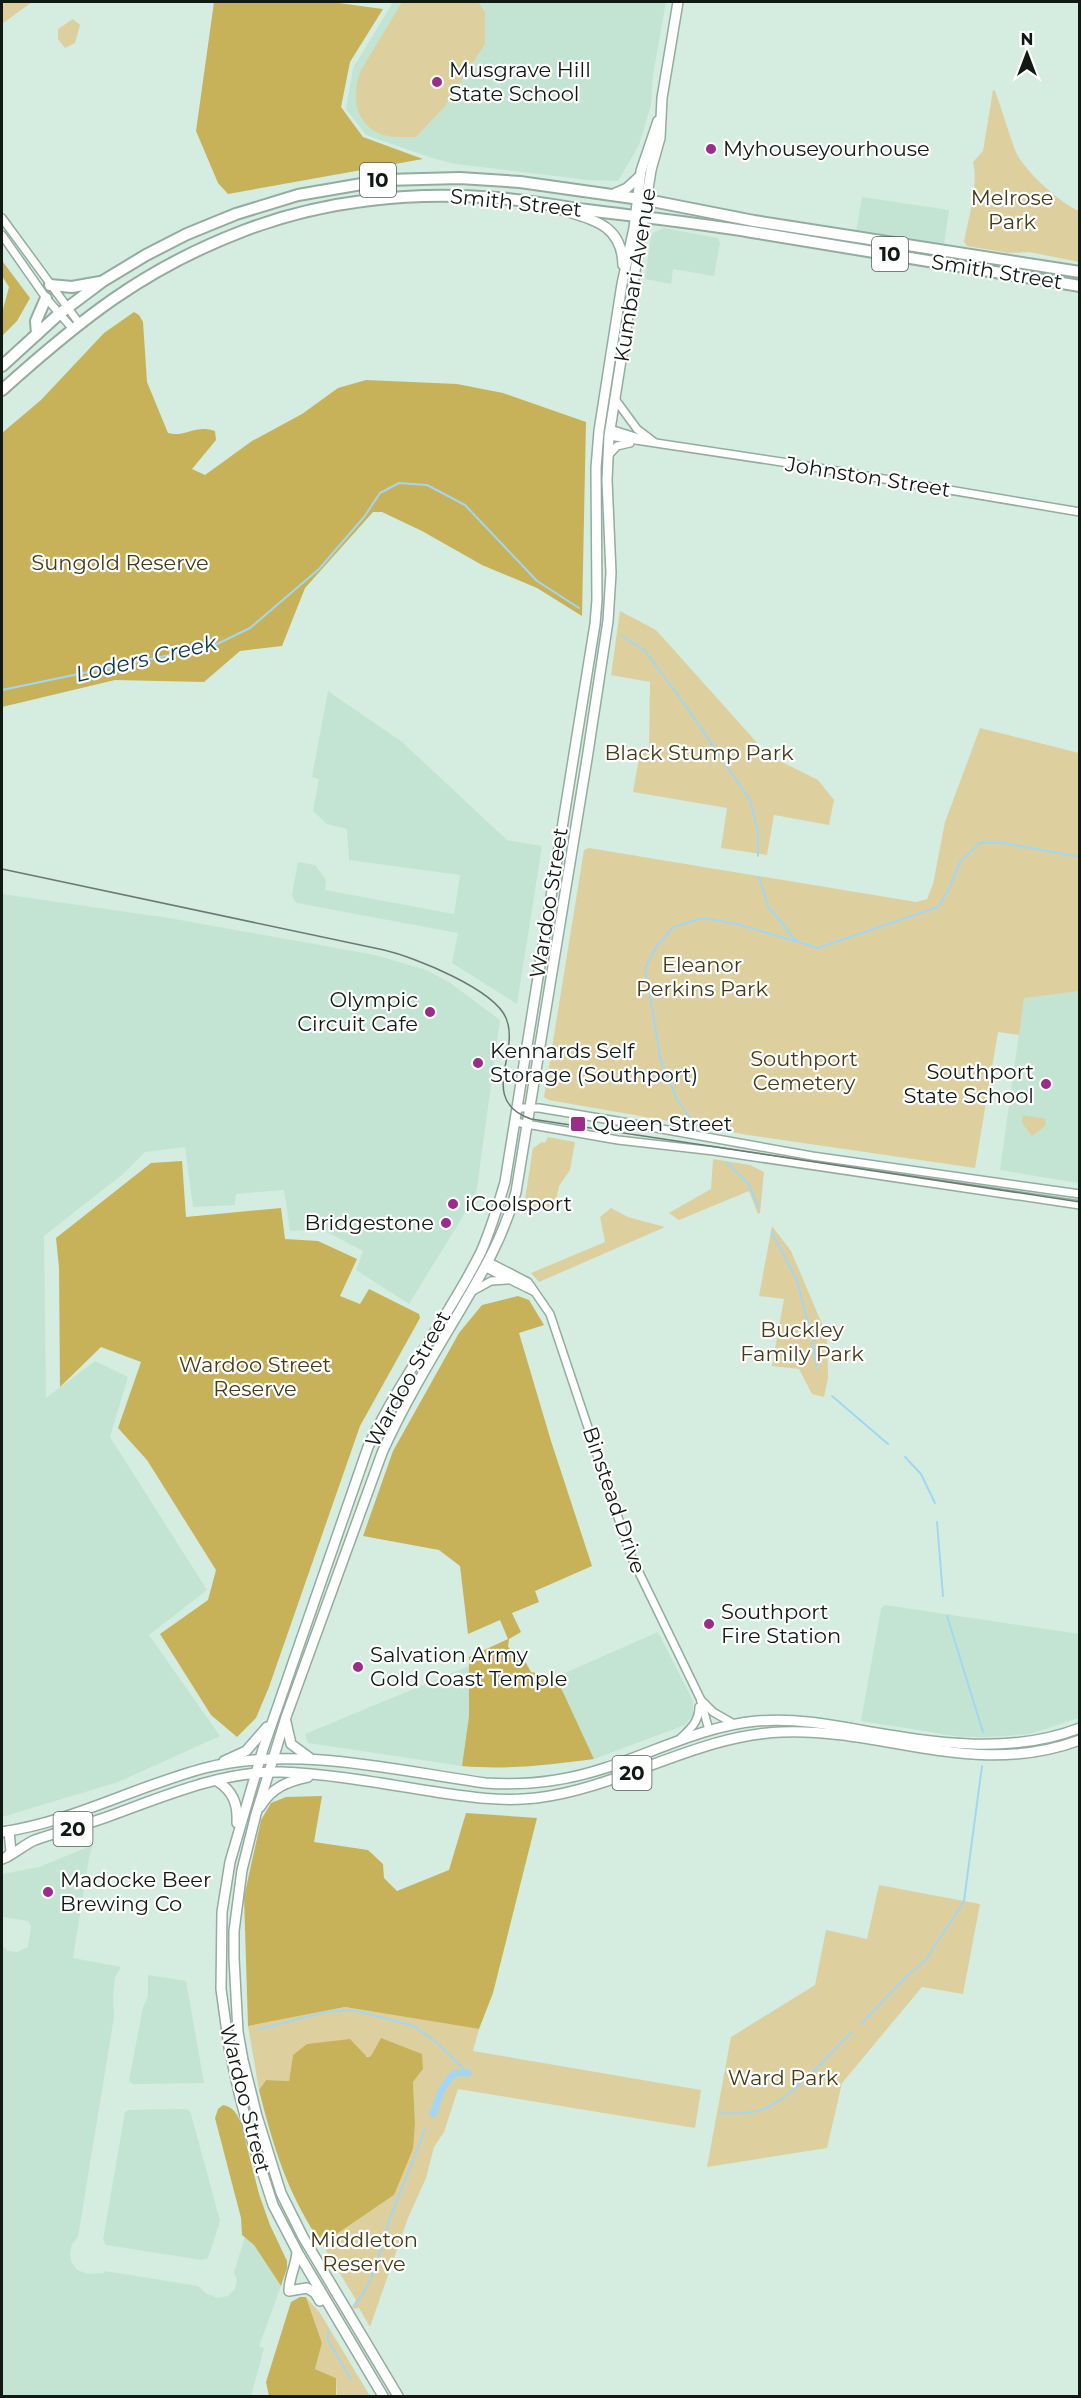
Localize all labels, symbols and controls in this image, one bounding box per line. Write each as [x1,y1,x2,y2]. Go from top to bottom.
north arrow [997,24,1057,84]
text: N [1021,30,1033,49]
place label: Musgrave Hill State School [449,57,591,106]
marker: Musgrave Hill State School [430,75,444,89]
place label: Myhouseyourhouse [723,136,930,161]
marker: Myhouseyourhouse [704,142,718,156]
road number: 10 [360,163,396,197]
street label: Smith Street [449,183,583,222]
park label: Melrose Park [971,185,1053,234]
street label: Kumbari Avenue [608,186,661,364]
road number: 10 [872,237,908,271]
street label: Smith Street [930,249,1064,294]
street label: Johnston Street [783,451,952,502]
park label: Sungold Reserve [31,550,209,575]
water label: Loders Creek [73,629,220,688]
park label: Black Stump Park [604,740,794,765]
street label: Wardoo Street [524,826,573,980]
park label: Eleanor Perkins Park [636,952,768,1001]
place label: Olympic Circuit Cafe [297,987,418,1036]
marker: Olympic Circuit Cafe [423,1005,437,1019]
place label: Kennards Self Storage (Southport) [490,1038,698,1087]
park label: Southport Cemetery [750,1046,858,1095]
marker: Kennards Self Storage (Southport) [471,1056,485,1070]
place label: Southport State School [904,1059,1034,1108]
marker: Southport State School [1039,1077,1053,1091]
place label: Queen Street [592,1111,732,1136]
marker: Queen Street [569,1115,587,1133]
place label: iCoolsport [465,1191,572,1216]
marker: iCoolsport [446,1197,460,1211]
place label: Bridgestone [305,1210,434,1235]
marker: Bridgestone [439,1216,453,1230]
street label: Wardoo Street [360,1306,455,1451]
park label: Buckley Family Park [740,1317,864,1366]
park label: Wardoo Street Reserve [179,1352,331,1401]
street label: Binstead Drive [578,1423,651,1577]
place label: Southport Fire Station [721,1599,841,1648]
marker: Southport Fire Station [702,1617,716,1631]
place label: Salvation Army Gold Coast Temple [370,1642,567,1691]
marker: Salvation Army Gold Coast Temple [351,1660,365,1674]
road number: 20 [612,1756,652,1790]
road number: 20 [54,1812,92,1846]
place label: Madocke Beer Brewing Co [60,1867,211,1916]
marker: Madocke Beer Brewing Co [41,1885,55,1899]
street label: Wardoo Street [215,2022,276,2176]
park label: Ward Park [728,2065,839,2090]
park label: Middleton Reserve [310,2227,418,2276]

